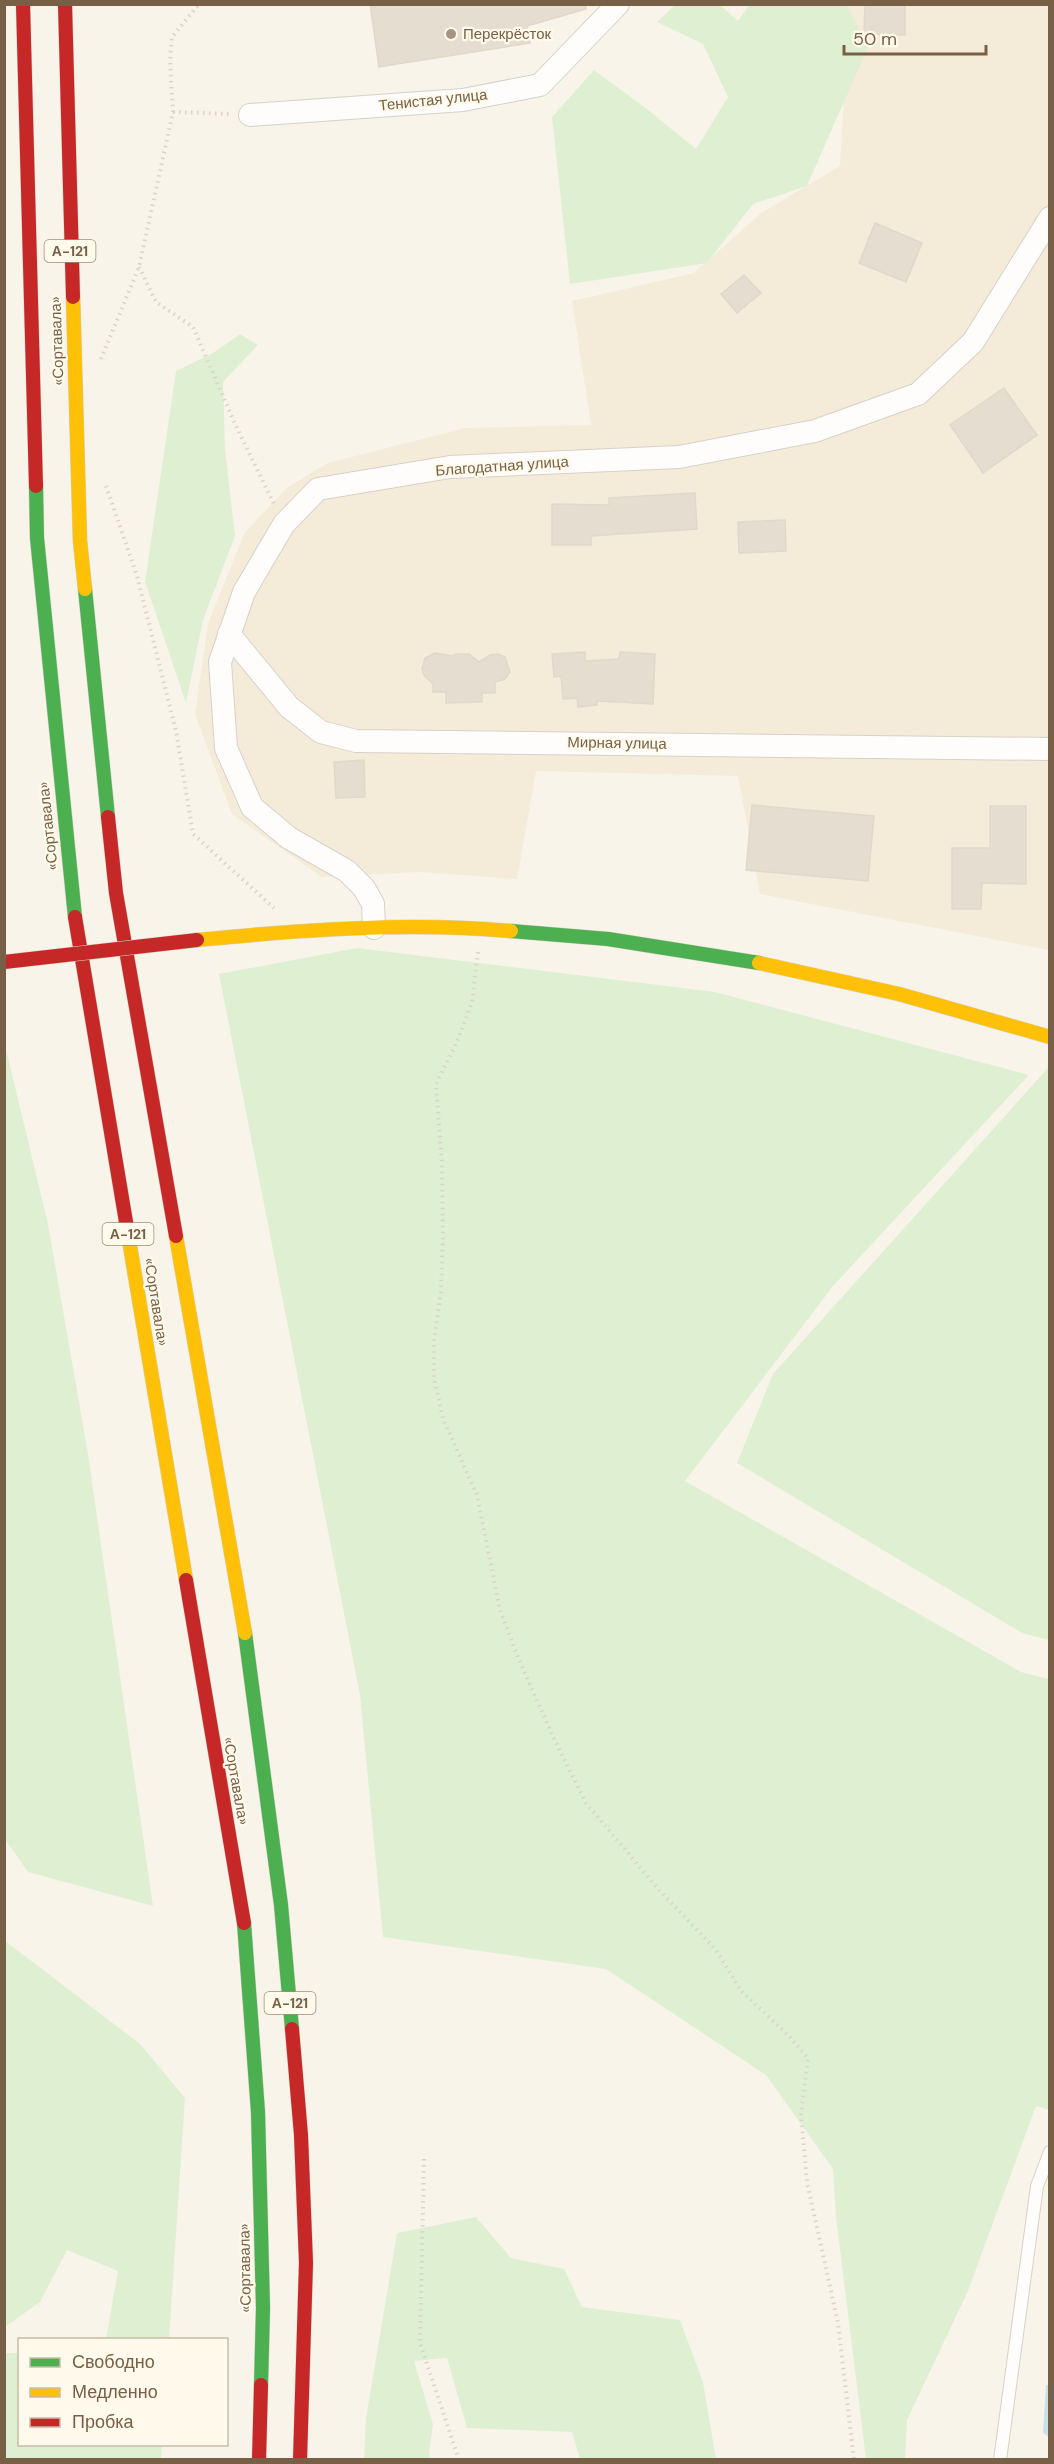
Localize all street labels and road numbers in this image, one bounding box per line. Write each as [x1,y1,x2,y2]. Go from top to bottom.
street label: Тенистая улица [378,84,489,116]
road number: А-121 [44,240,96,262]
street label: «Сортавала» [45,296,69,386]
street label: Благодатная улица [435,451,570,481]
street label: Мирная улица [567,732,667,754]
street label: «Сортавала» [33,780,63,871]
road number: А-121 [102,1223,154,1245]
street label: «Сортавала» [139,1256,173,1348]
street label: «Сортавала» [218,1735,254,1827]
road number: А-121 [264,1992,316,2014]
street label: «Сортавала» [234,2223,256,2313]

